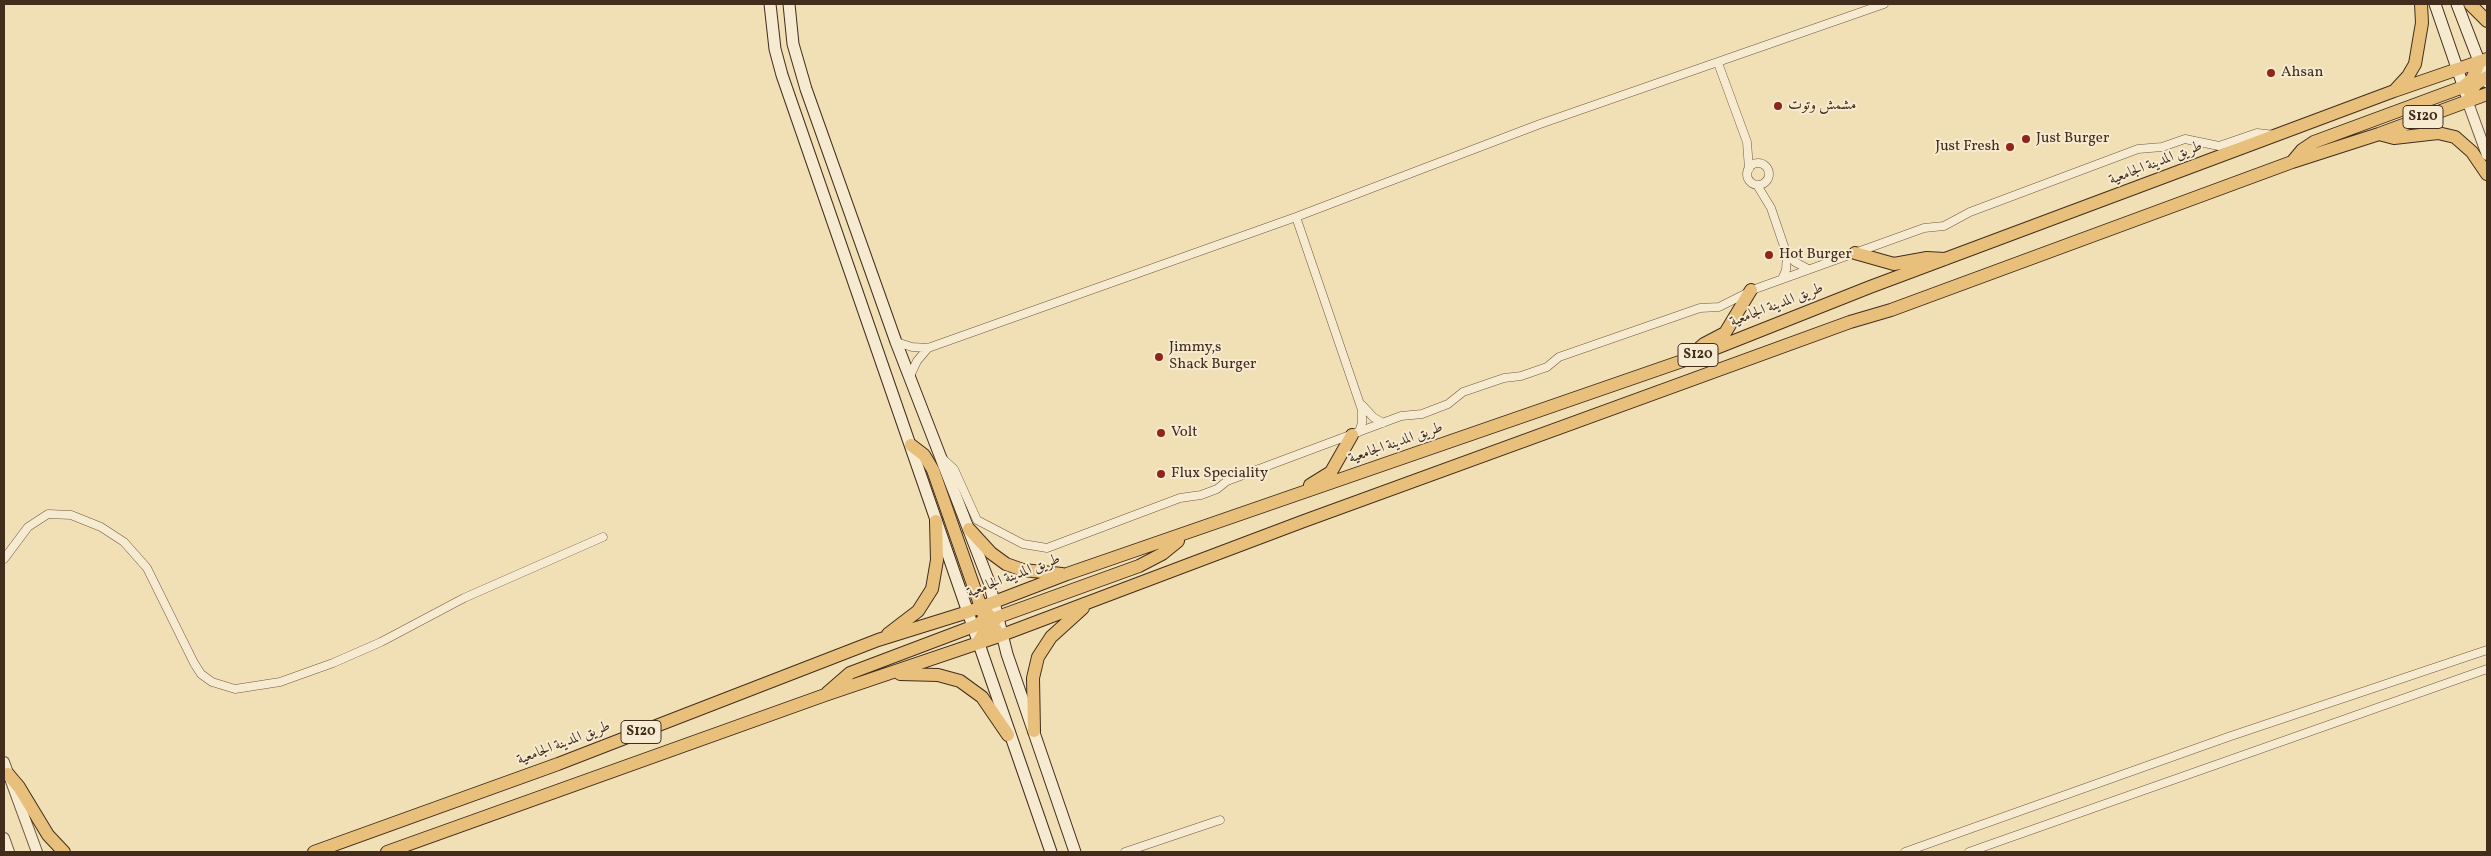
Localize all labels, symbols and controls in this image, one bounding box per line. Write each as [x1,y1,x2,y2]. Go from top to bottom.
place label: Ahsan [2281,64,2323,82]
marker: Ahsan [2265,67,2277,79]
place label: مشمش وتوت [1788,97,1856,115]
marker: مشمش وتوت [1772,100,1784,112]
road number: S120 [2403,105,2443,128]
place label: Just Burger [2036,130,2109,148]
marker: Just Burger [2020,133,2032,145]
place label: Just Fresh [1935,138,2000,156]
street label: طريق المدينة الجامعية [2107,138,2205,190]
marker: Just Fresh [2004,141,2016,153]
place label: Hot Burger [1779,246,1852,264]
marker: Hot Burger [1763,249,1775,261]
street label: طريق المدينة الجامعية [1728,280,1826,332]
place label: Jimmy,s Shack Burger [1169,339,1256,374]
road number: S120 [1678,344,1718,366]
marker: Jimmy,s Shack Burger [1153,351,1165,363]
street label: طريق المدينة الجامعية [1346,419,1446,469]
place label: Volt [1171,424,1197,442]
marker: Volt [1155,427,1167,439]
place label: Flux Speciality [1171,465,1268,483]
marker: Flux Speciality [1155,468,1167,480]
street label: طريق المدينة الجامعية [965,551,1063,603]
street label: طريق المدينة الجامعية [515,718,613,770]
road number: S120 [621,720,661,744]

